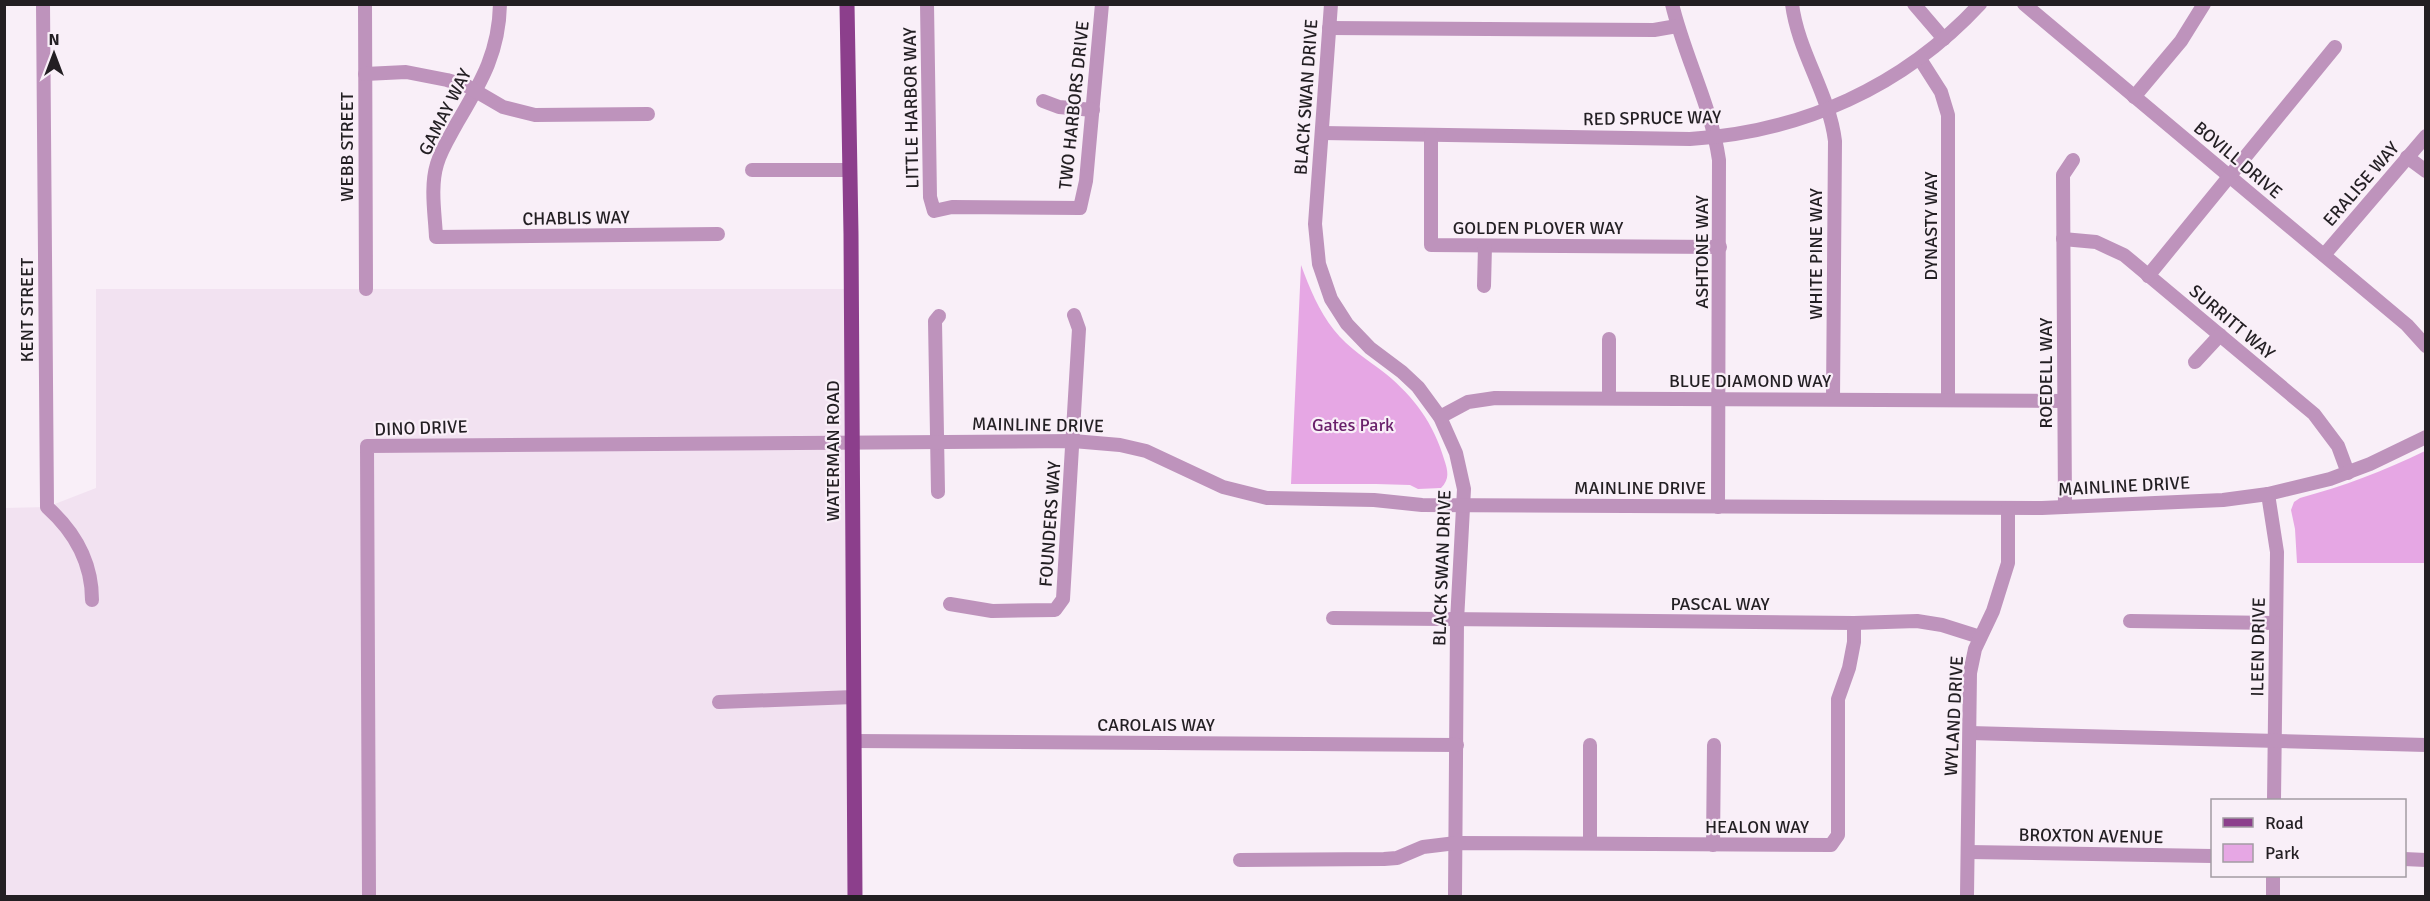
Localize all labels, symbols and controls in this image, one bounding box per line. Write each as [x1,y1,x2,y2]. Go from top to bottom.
street label: BLACK SWAN DRIVE [1290,18,1322,176]
street label: TWO HARBORS DRIVE [1054,20,1094,190]
north arrow [24,24,84,84]
street label: LITTLE HARBOR WAY [899,27,923,189]
text: N [48,30,60,50]
street label: GAMAY WAY [414,65,476,159]
street label: WEBB STREET [336,92,358,202]
street label: RED SPRUCE WAY [1583,106,1721,130]
street label: BOVILL DRIVE [2189,117,2287,203]
street label: ERALISE WAY [2318,137,2404,231]
street label: DYNASTY WAY [1920,171,1942,281]
street label: WHITE PINE WAY [1805,188,1827,320]
street label: ASHTONE WAY [1691,195,1713,309]
street label: CHABLIS WAY [522,206,630,230]
street label: GOLDEN PLOVER WAY [1453,217,1623,239]
street label: KENT STREET [16,258,38,362]
street label: SURRITT WAY [2185,280,2279,364]
street label: ROEDELL WAY [2035,318,2057,428]
street label: BLUE DIAMOND WAY [1669,370,1831,392]
street label: WATERMAN ROAD [822,380,844,522]
street label: MAINLINE DRIVE [972,413,1104,437]
park label: Gates Park [1312,414,1394,436]
street label: DINO DRIVE [374,415,468,441]
street label: FOUNDERS WAY [1035,460,1065,588]
street label: MAINLINE DRIVE [2057,472,2191,500]
street label: MAINLINE DRIVE [1574,477,1706,499]
street label: BLACK SWAN DRIVE [1428,489,1456,647]
street label: PASCAL WAY [1670,593,1770,615]
street label: ILEEN DRIVE [2246,597,2270,697]
street label: WYLAND DRIVE [1940,655,1968,777]
street label: CAROLAIS WAY [1097,714,1215,736]
legend [2211,799,2406,877]
text: Road [2265,812,2304,834]
street label: HEALON WAY [1705,816,1809,838]
street label: BROXTON AVENUE [2018,824,2164,848]
text: Park [2265,842,2300,864]

